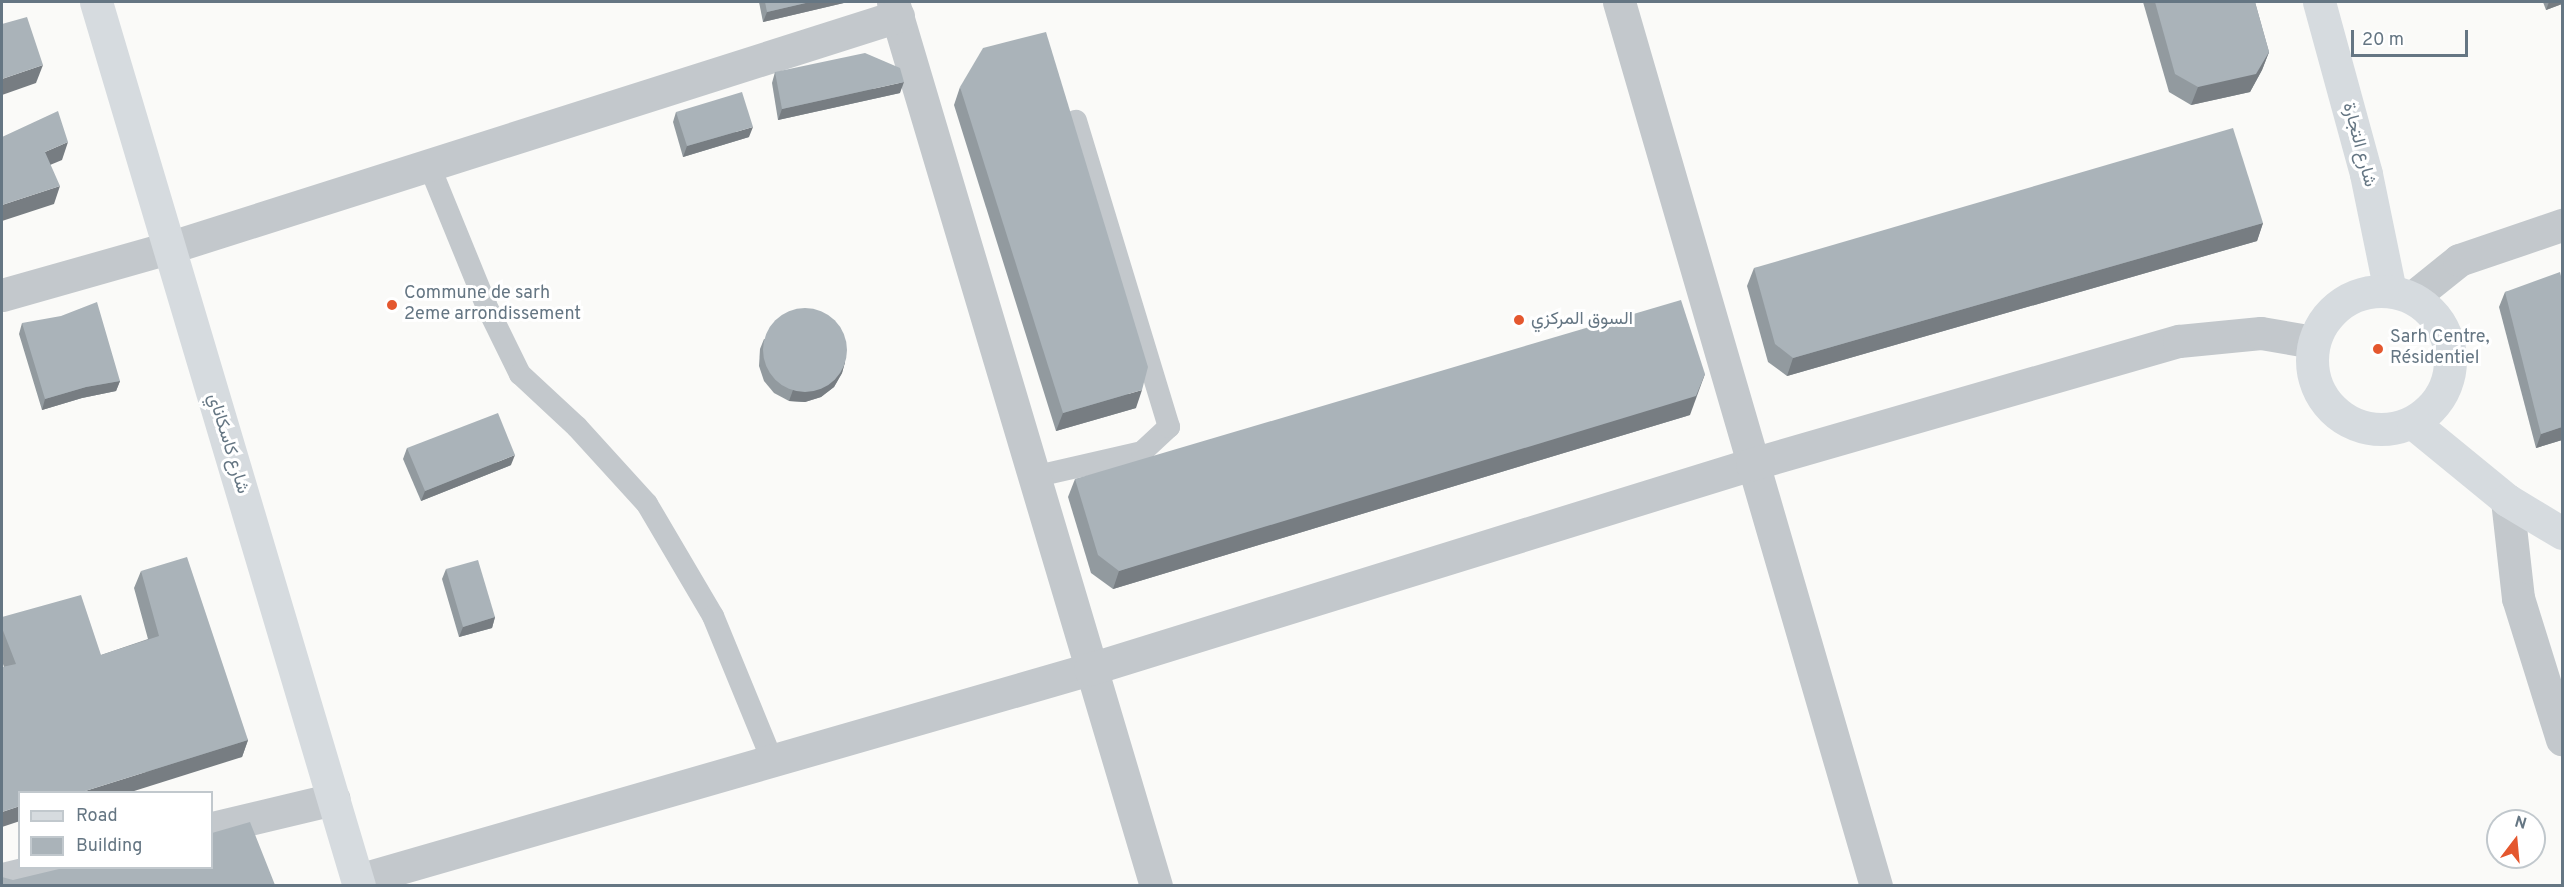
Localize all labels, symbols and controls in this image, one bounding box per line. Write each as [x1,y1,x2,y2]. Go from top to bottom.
scale bar [2354,18,2471,56]
text: 20 m [2362,29,2404,52]
street label: شارع التجارة [2336,100,2380,190]
place label: Commune de sarh 2eme arrondissement [404,284,581,326]
marker: Commune de sarh 2eme arrondissement [385,298,399,312]
place label: السوق المركزي [1531,309,1633,331]
marker: السوق المركزي [1512,313,1526,327]
place label: Sarh Centre, Résidentiel [2390,328,2490,370]
marker: Sarh Centre, Résidentiel [2371,342,2385,356]
street label: شارع كاسكاناي [202,391,252,497]
legend [18,791,213,869]
text: Road [76,805,118,828]
north arrow [2486,809,2546,869]
text: N [2512,812,2529,835]
text: Building [76,835,142,858]

